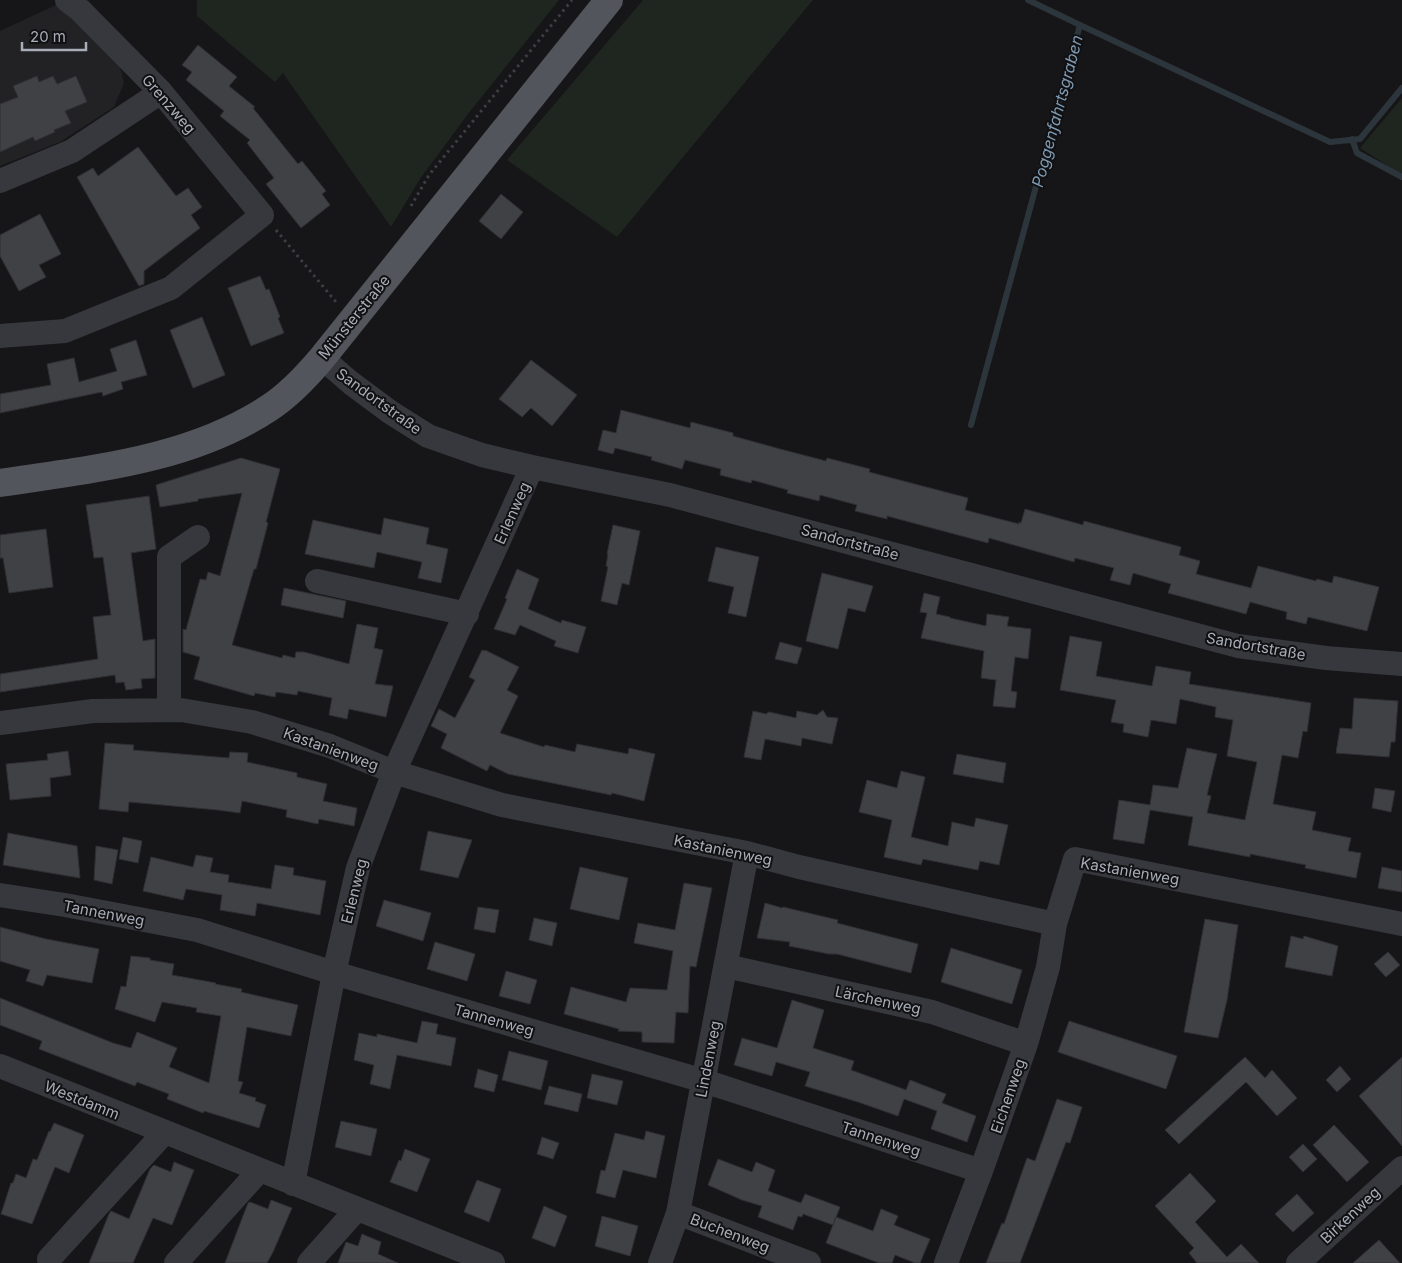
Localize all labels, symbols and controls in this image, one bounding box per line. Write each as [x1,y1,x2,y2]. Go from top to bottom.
scale bar [22,20,86,52]
text: 20 m [30,27,66,46]
water label: Poggenfahrtsgraben [1027,33,1087,189]
street label: Grenzweg [138,70,200,138]
street label: Münsterstraße [314,271,394,363]
street label: Sandortstraße [333,364,425,438]
street label: Erlenweg [490,479,534,547]
street label: Sandortstraße [799,520,901,564]
street label: Sandortstraße [1205,628,1307,664]
street label: Kastanienweg [281,723,381,775]
street label: Kastanienweg [672,830,774,870]
street label: Kastanienweg [1079,853,1181,889]
street label: Erlenweg [337,857,371,925]
street label: Tannenweg [62,896,146,930]
street label: Lärchenweg [833,982,923,1018]
street label: Tannenweg [452,1000,536,1040]
street label: Lindenweg [691,1019,725,1099]
street label: Eichenweg [986,1056,1030,1136]
street label: Westdamm [42,1076,122,1124]
street label: Tannenweg [839,1117,923,1161]
street label: Birkenweg [1316,1183,1384,1247]
street label: Buchenweg [688,1209,772,1257]

